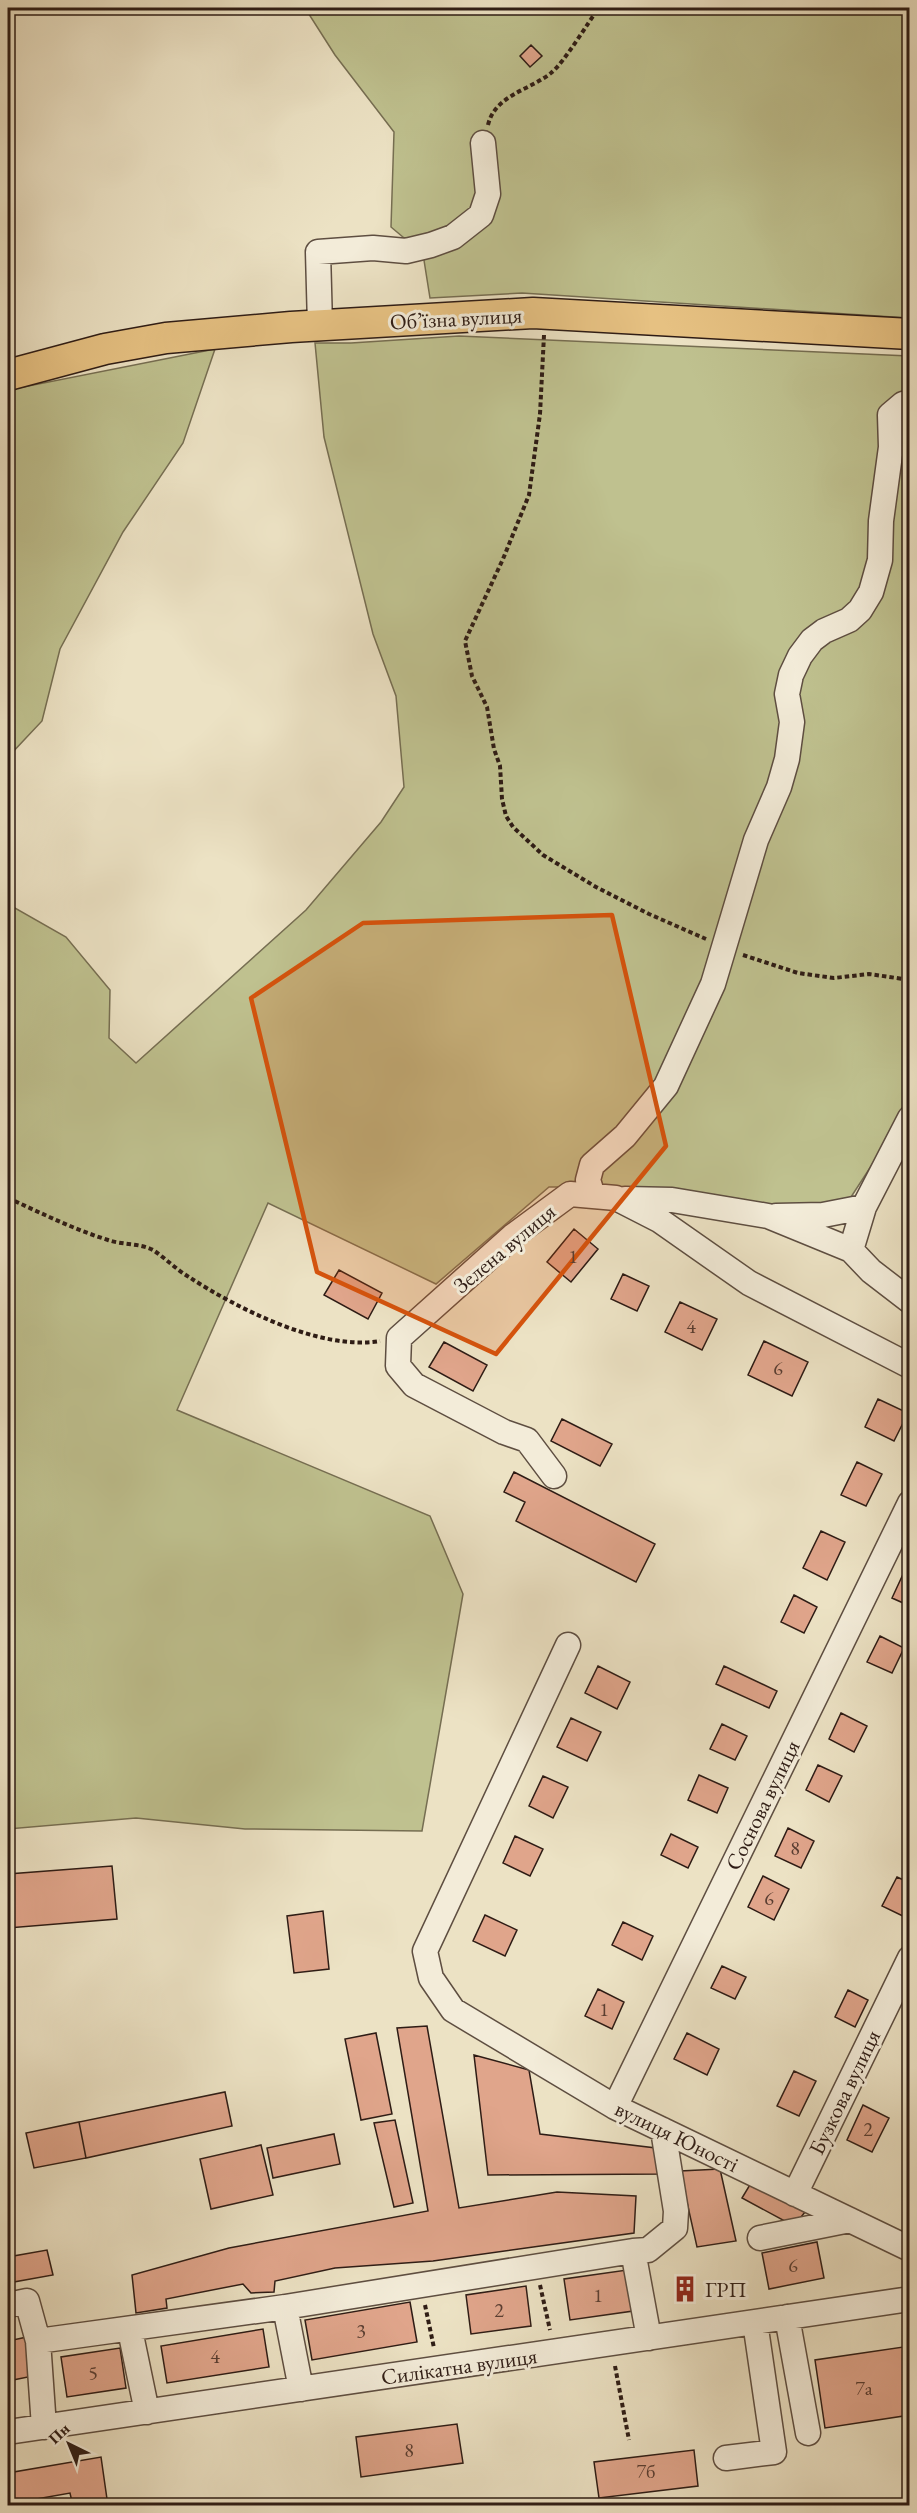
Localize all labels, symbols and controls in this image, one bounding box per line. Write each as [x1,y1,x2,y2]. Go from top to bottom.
street label: Об’їзна вулиця [389,301,523,336]
street label: Зелена вулиця [447,1197,562,1300]
house number: 1 [568,1243,578,1269]
house number: 4 [686,1313,696,1339]
house number: 6 [773,1355,783,1381]
street label: Соснова вулиця [718,1735,807,1875]
house number: 8 [790,1835,800,1861]
house number: 6 [764,1885,774,1911]
house number: 1 [599,1996,609,2022]
street label: Бузкова вулиця [802,2025,887,2159]
street label: вулиця Юності [610,2094,743,2179]
house number: 2 [863,2116,873,2142]
house number: 6 [788,2252,798,2278]
building icon: ГРП [670,2274,700,2304]
place label: ГРП [705,2275,747,2304]
house number: 1 [593,2282,603,2308]
house number: 2 [494,2297,504,2323]
house number: 3 [356,2318,366,2344]
street label: Силікатна вулиця [379,2341,539,2392]
house number: 4 [210,2343,220,2369]
house number: 5 [88,2360,98,2386]
house number: 7а [855,2375,873,2401]
north arrow [39,2414,99,2474]
text: Пн [44,2418,74,2449]
house number: 8 [404,2437,414,2463]
house number: 7б [636,2458,656,2484]

